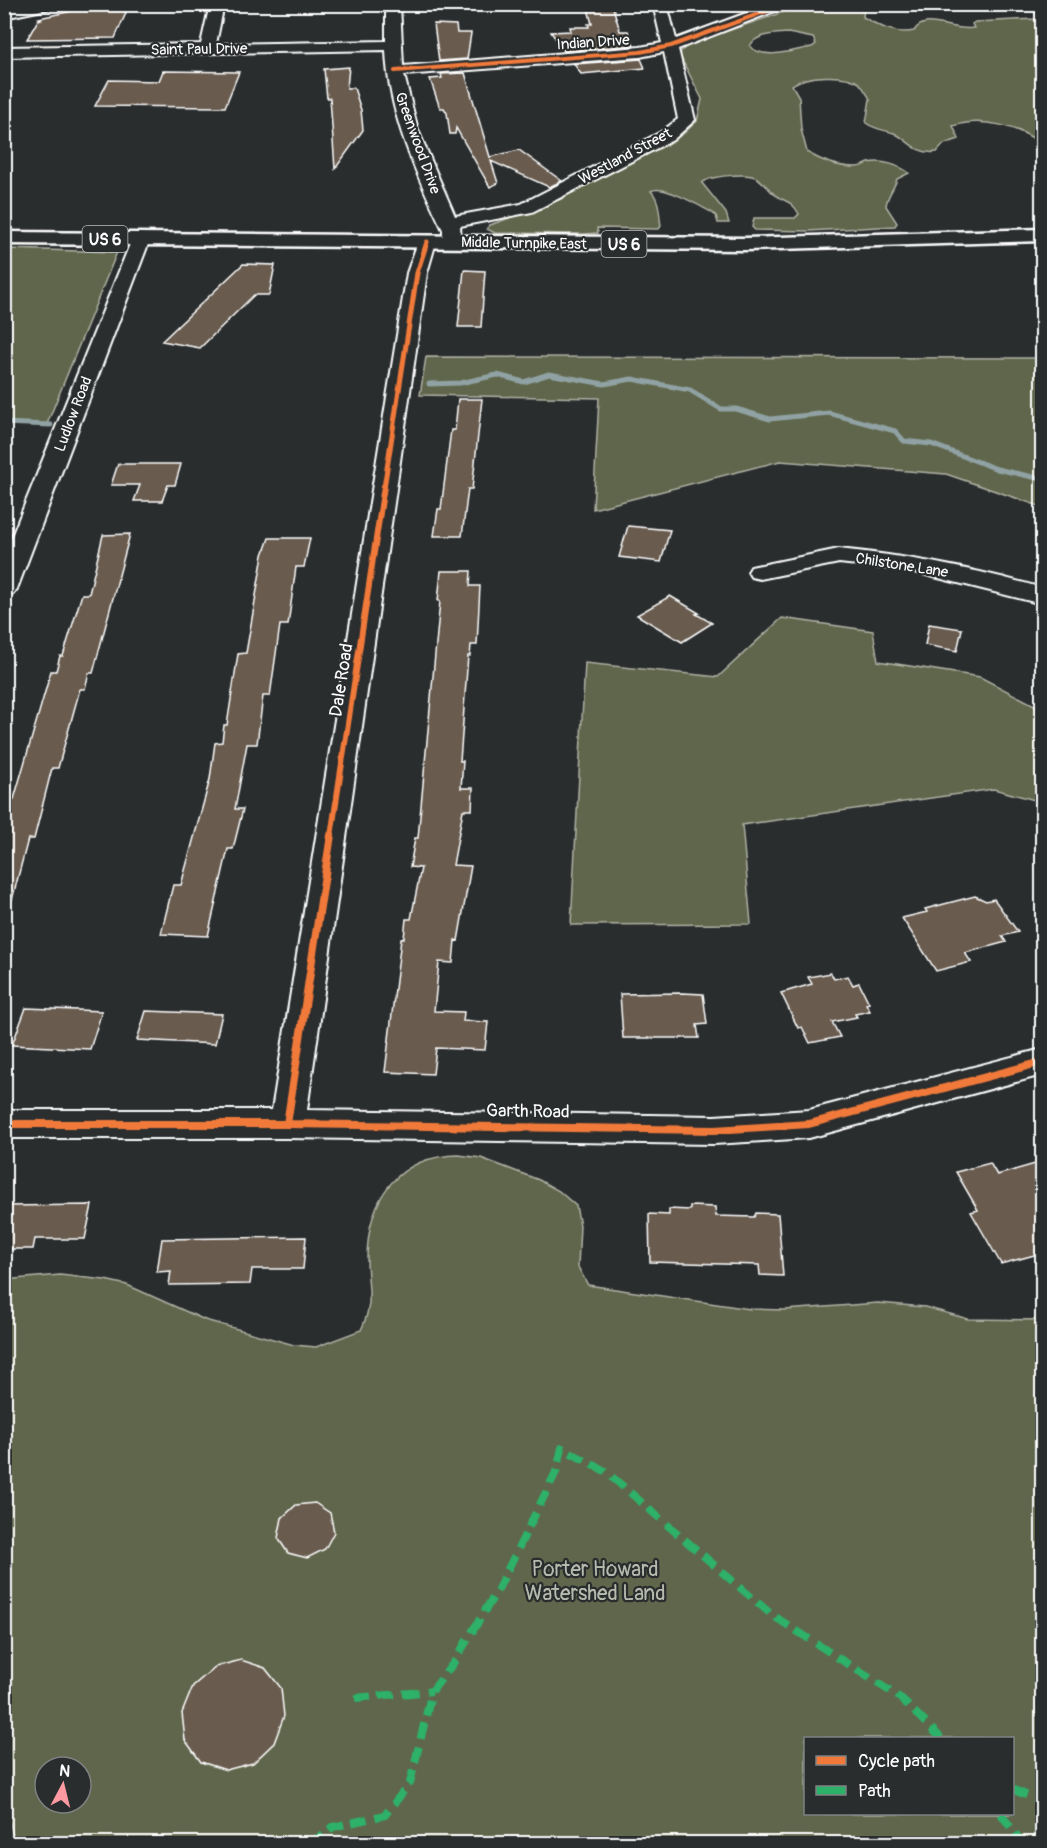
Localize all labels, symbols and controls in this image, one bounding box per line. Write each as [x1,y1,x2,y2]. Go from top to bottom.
street label: Indian Drive [556,30,631,55]
street label: Saint Paul Drive [151,39,248,60]
street label: Greenwood Drive [390,90,445,197]
street label: Westland Street [575,123,676,189]
road number: US 6 [82,226,128,252]
road number: US 6 [602,231,646,257]
street label: Middle Turnpike East [461,233,588,254]
street label: Ludlow Road [50,374,97,455]
street label: Chilstone Lane [854,549,950,582]
street label: Dale Road [324,642,359,718]
street label: Garth Road [486,1099,570,1124]
park label: Porter Howard Watershed Land [525,1556,665,1607]
legend [804,1737,1014,1815]
text: Cycle path [858,1750,935,1773]
north arrow [33,1755,93,1815]
text: N [58,1761,71,1782]
text: Path [858,1780,891,1803]

